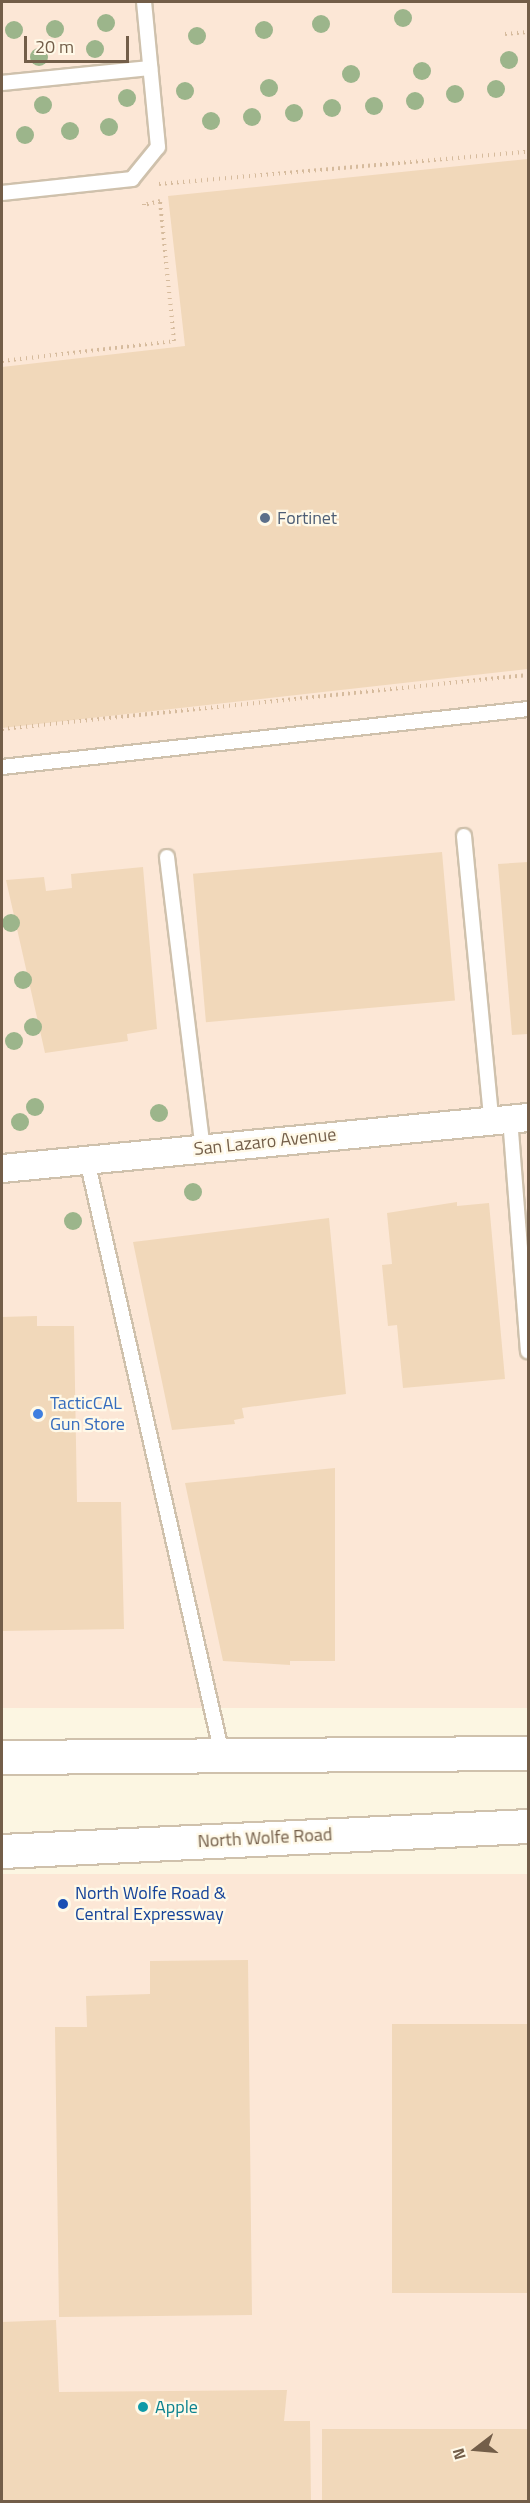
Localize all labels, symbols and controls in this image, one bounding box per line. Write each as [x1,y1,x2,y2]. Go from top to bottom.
scale bar [27,24,132,62]
text: 20 m [35,33,74,60]
place label: Fortinet [277,507,337,529]
marker: Fortinet [258,511,272,525]
street label: San Lazaro Avenue [193,1124,337,1160]
place label: TacticCAL Gun Store [50,1393,125,1436]
marker: TacticCAL Gun Store [31,1407,45,1421]
street label: North Wolfe Road [197,1824,333,1852]
place label: North Wolfe Road & Central Expressway [75,1883,226,1926]
marker: North Wolfe Road & Central Expressway [56,1897,70,1911]
place label: Apple [155,2396,198,2418]
marker: Apple [136,2400,150,2414]
north arrow [446,2419,506,2479]
text: N [446,2445,472,2463]

